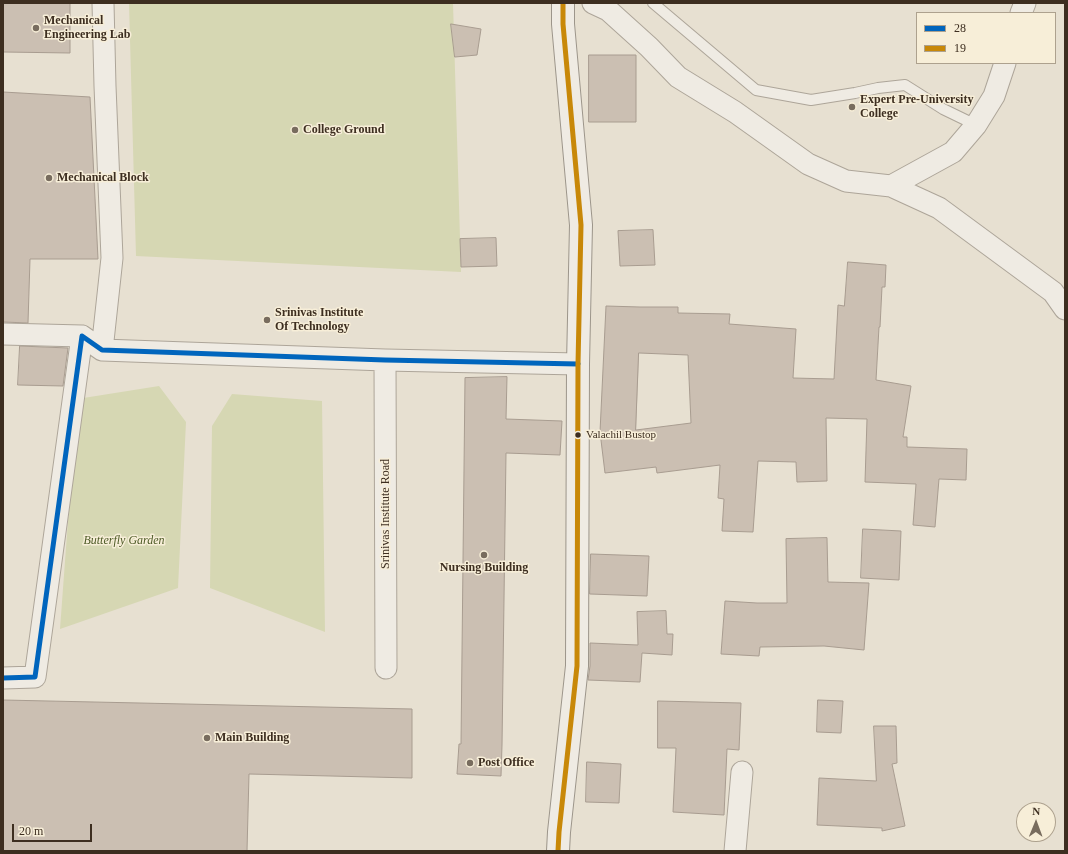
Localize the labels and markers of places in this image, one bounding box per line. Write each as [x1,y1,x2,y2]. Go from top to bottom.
place label: Mechanical Engineering Lab [44,14,130,42]
marker: Mechanical Engineering Lab [31,23,41,33]
place label: Expert Pre-University College [860,93,973,121]
marker: Expert Pre-University College [847,102,857,112]
place label: College Ground [303,123,384,137]
marker: College Ground [290,125,300,135]
place label: Mechanical Block [57,171,149,185]
marker: Mechanical Block [44,173,54,183]
place label: Srinivas Institute Of Technology [275,306,363,334]
marker: Srinivas Institute Of Technology [262,315,272,325]
place label: Valachil Bustop [586,428,656,442]
marker: Valachil Bustop [573,430,583,440]
marker: Nursing Building [479,550,489,560]
place label: Nursing Building [440,561,528,575]
place label: Main Building [215,731,289,745]
marker: Main Building [202,733,212,743]
place label: Post Office [478,756,534,770]
marker: Post Office [465,758,475,768]

